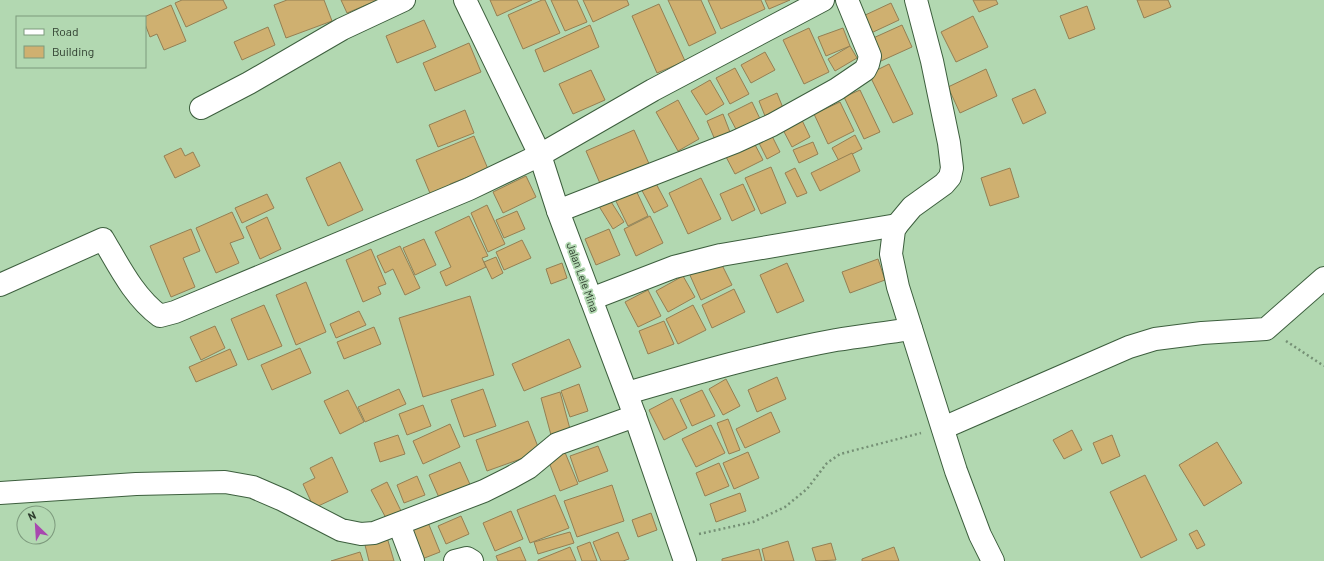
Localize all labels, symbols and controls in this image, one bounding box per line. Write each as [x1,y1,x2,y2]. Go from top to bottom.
legend [16,16,146,68]
text: Road [52,24,79,38]
text: Building [52,44,94,58]
street label: Jalan Lele Mina [564,240,602,314]
north arrow [16,505,56,545]
text: N [25,508,38,523]

